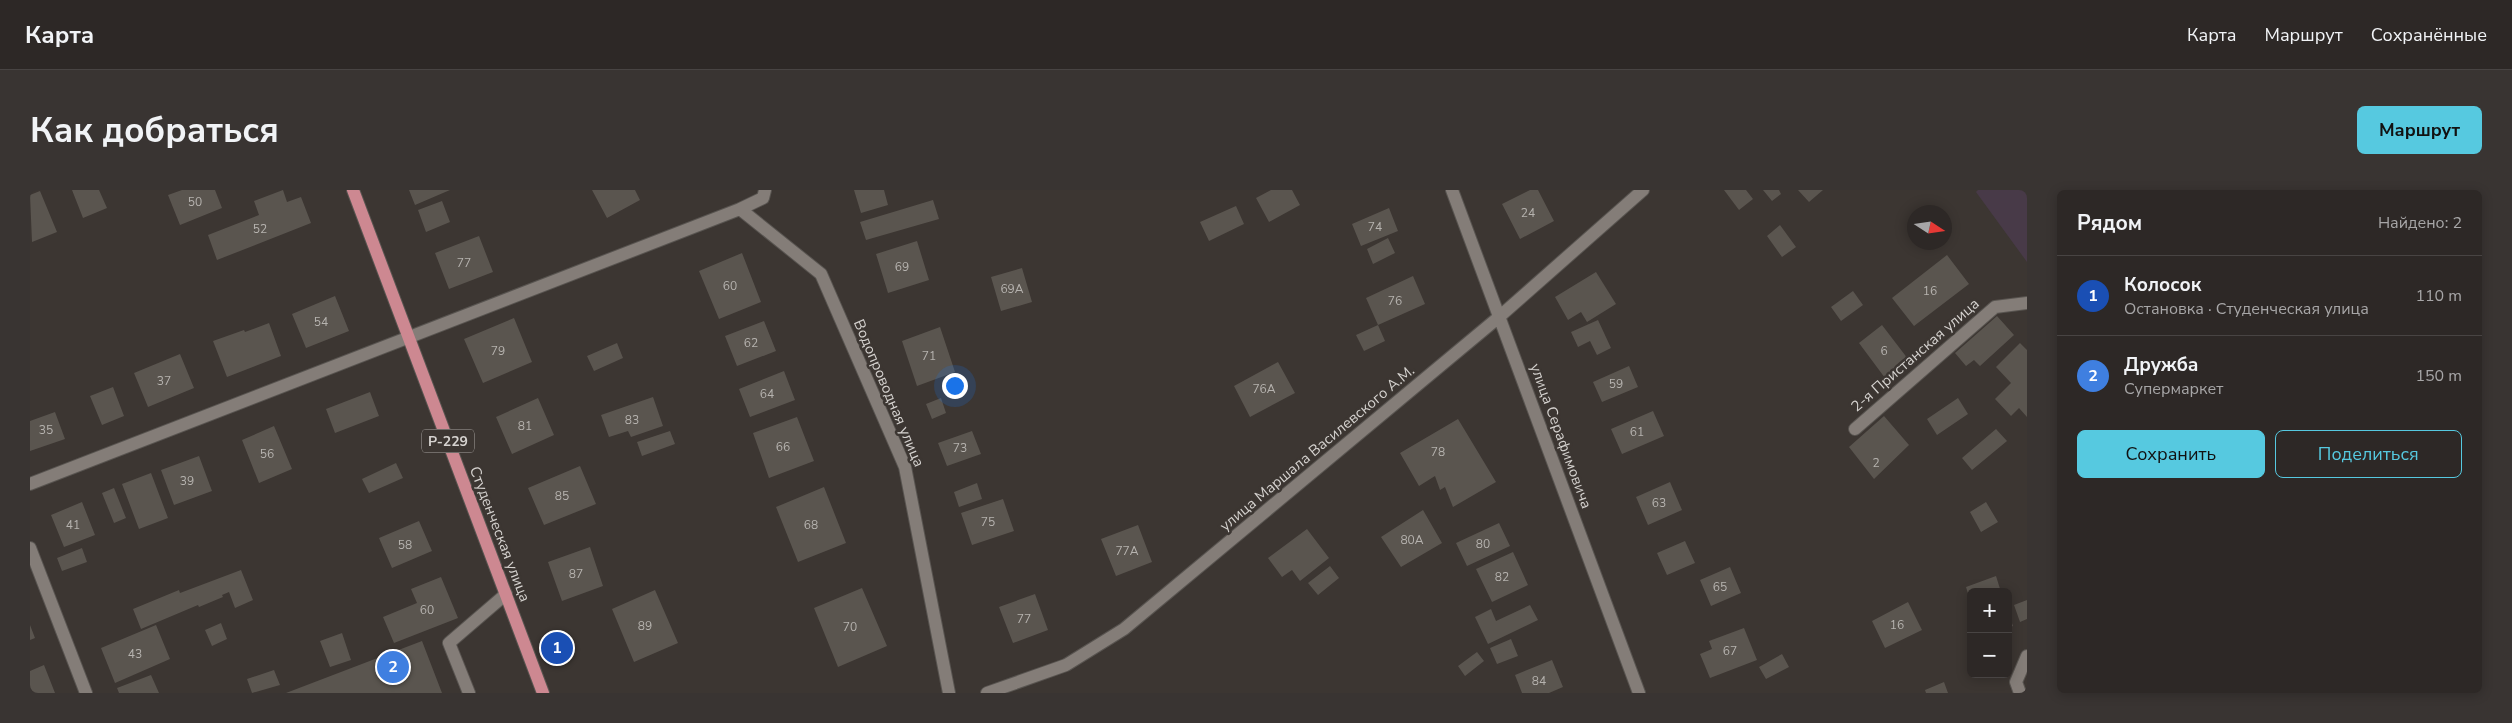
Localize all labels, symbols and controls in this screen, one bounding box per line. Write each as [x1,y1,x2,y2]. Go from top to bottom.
text: Карта [25,19,94,51]
text: Карта [2187,23,2237,47]
text: Маршрут [2265,23,2343,47]
text: Сохранённые [2371,23,2487,47]
button: Маршрут [2357,106,2482,154]
text: Как добраться [30,107,279,154]
house number: 50 [188,194,202,210]
house number: 24 [1521,205,1535,221]
north arrow [1907,205,1952,250]
text: Рядом [2077,209,2142,237]
text: Найдено: 2 [2378,212,2462,234]
house number: 74 [1368,219,1382,235]
house number: 52 [253,221,267,237]
house number: 77 [457,255,471,271]
house number: 69 [895,259,909,275]
text: Колосок [2124,272,2201,298]
house number: 60 [723,278,737,294]
house number: 69А [1000,281,1024,297]
house number: 16 [1923,283,1937,299]
text: 1 [2088,285,2098,307]
text: 110 m [2415,285,2462,307]
house number: 76 [1388,293,1402,309]
street label: 2-я Пристанская улица [1847,294,1983,416]
text: Остановка · Студенческая улица [2124,298,2369,320]
house number: 54 [314,314,328,330]
street label: Водопроводная улица [849,316,929,470]
house number: 62 [744,335,758,351]
house number: 79 [491,343,505,359]
house number: 6 [1880,343,1888,359]
house number: 71 [922,348,936,364]
text: Дружба [2124,352,2199,378]
street label: улица Маршала Василевского А.М. [1215,361,1419,535]
street label: улица Серафимовича [1525,361,1597,511]
text: 2 [2088,365,2098,387]
text: 150 m [2415,365,2462,387]
house number: 37 [157,373,171,389]
your location [942,373,968,399]
house number: 59 [1609,376,1623,392]
text: Супермаркет [2124,378,2223,400]
house number: 76А [1252,381,1276,397]
house number: 64 [760,386,774,402]
house number: 83 [625,412,639,428]
house number: 81 [518,418,532,434]
house number: 35 [39,422,53,438]
house number: 61 [1630,424,1644,440]
road number: Р-229 [422,430,474,452]
button: Сохранить [2077,430,2265,478]
button: Поделиться [2275,430,2462,478]
house number: 66 [776,439,790,455]
house number: 73 [953,440,967,456]
house number: 78 [1431,444,1445,460]
house number: 56 [260,446,274,462]
house number: 2 [1872,455,1880,471]
street label: Студенческая улица [465,463,535,605]
house number: 39 [180,473,194,489]
house number: 85 [555,488,569,504]
house number: 63 [1652,495,1666,511]
house number: 75 [981,514,995,530]
house number: 41 [66,517,80,533]
house number: 68 [804,517,818,533]
house number: 80А [1400,532,1424,548]
house number: 80 [1476,536,1490,552]
house number: 58 [398,537,412,553]
house number: 77А [1115,543,1139,559]
house number: 87 [569,566,583,582]
house number: 82 [1495,569,1509,585]
house number: 65 [1713,579,1727,595]
map controls [1967,588,2012,678]
button: + [1967,588,2012,633]
house number: 60 [420,602,434,618]
house number: 77 [1017,611,1031,627]
house number: 16 [1890,617,1904,633]
house number: 89 [638,618,652,634]
house number: 70 [843,619,857,635]
pin: 1 [541,629,573,667]
button: − [1967,633,2012,678]
house number: 67 [1723,643,1737,659]
house number: 43 [128,646,142,662]
pin: 2 [377,648,409,686]
house number: 84 [1532,673,1546,689]

